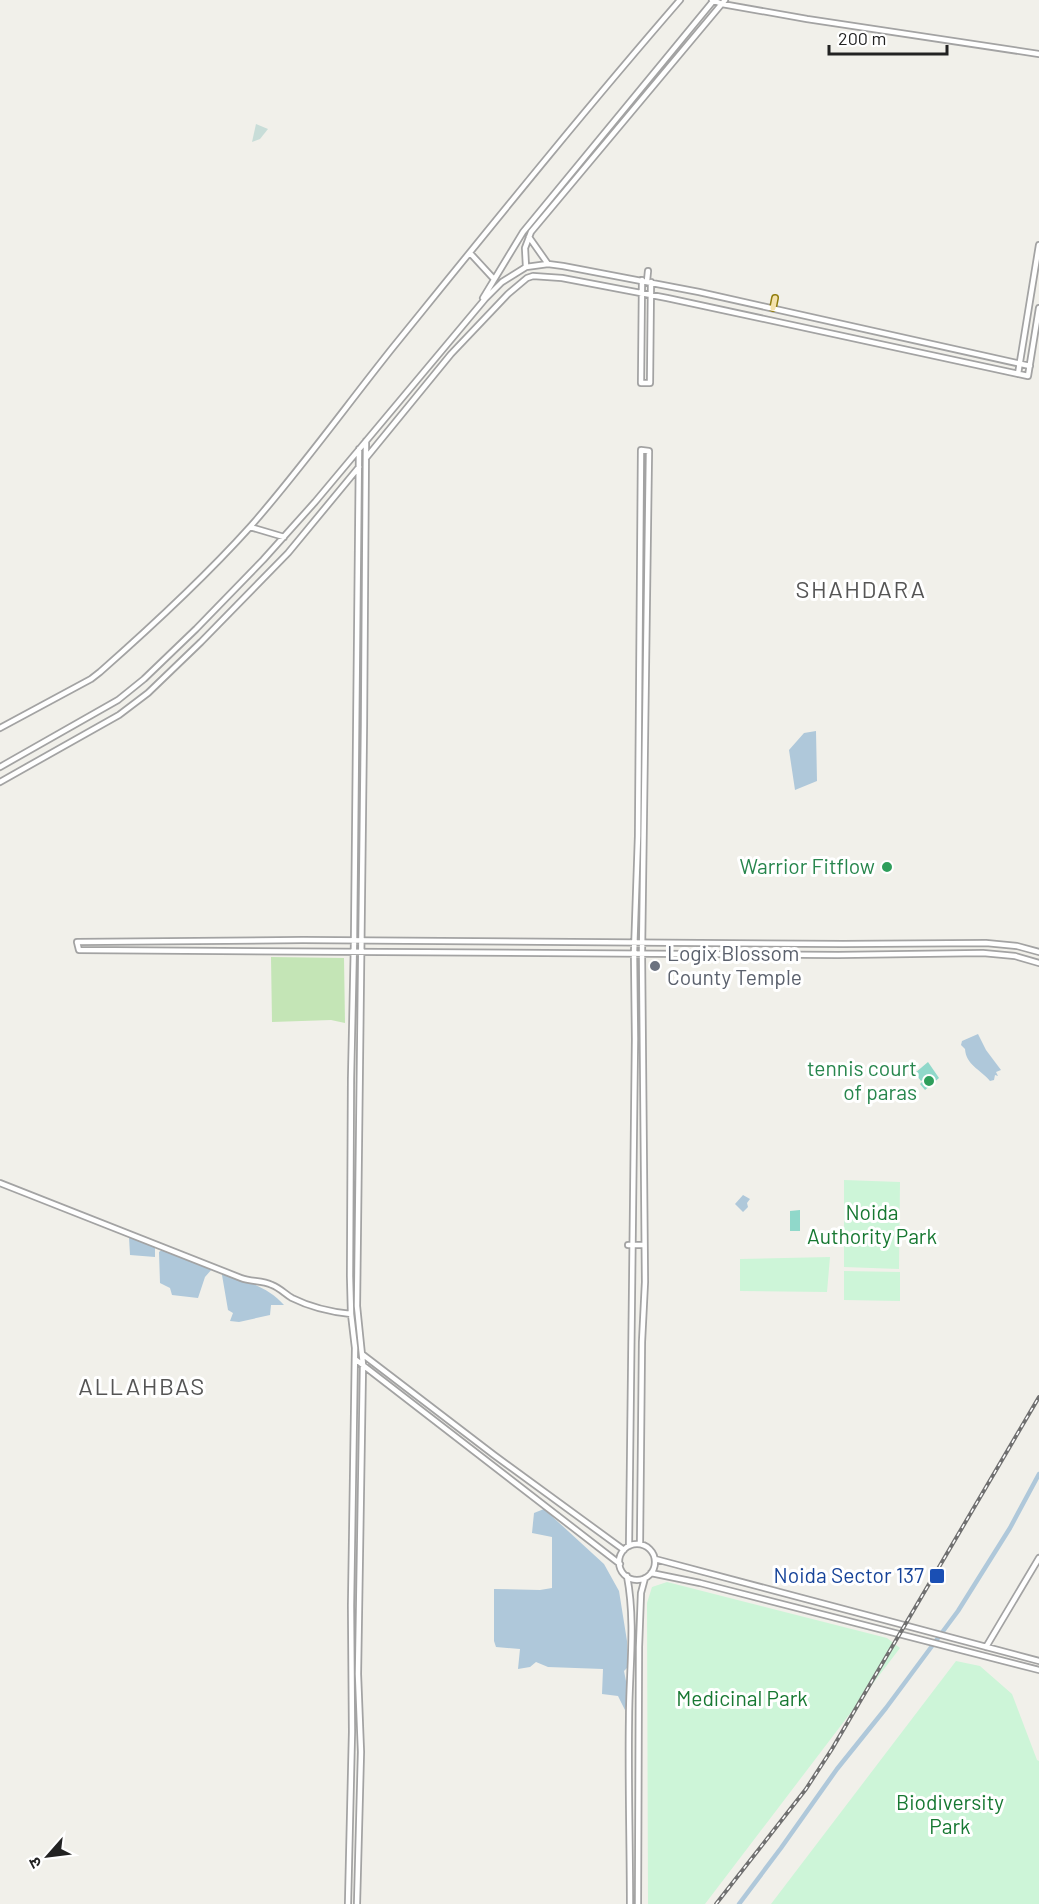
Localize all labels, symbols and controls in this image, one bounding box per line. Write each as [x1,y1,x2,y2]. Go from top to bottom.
scale bar [829,18,948,56]
text: 200 m [838,27,886,49]
district label: SHAHDARA [795,574,927,603]
place label: Warrior Fitflow [740,853,875,878]
marker: Warrior Fitflow [880,860,894,874]
place label: Logix Blossom County Temple [667,940,802,989]
marker: Logix Blossom County Temple [648,959,662,973]
place label: tennis court of paras [807,1055,917,1104]
marker: tennis court of paras [922,1074,936,1088]
park label: Noida Authority Park [807,1199,937,1248]
district label: ALLAHBAS [78,1371,206,1400]
place label: Noida Sector 137 [774,1562,924,1587]
marker: Noida Sector 137 [928,1567,946,1585]
park label: Medicinal Park [676,1685,808,1710]
park label: Biodiversity Park [896,1789,1004,1838]
north arrow [18,1826,78,1886]
text: उ [23,1854,45,1872]

